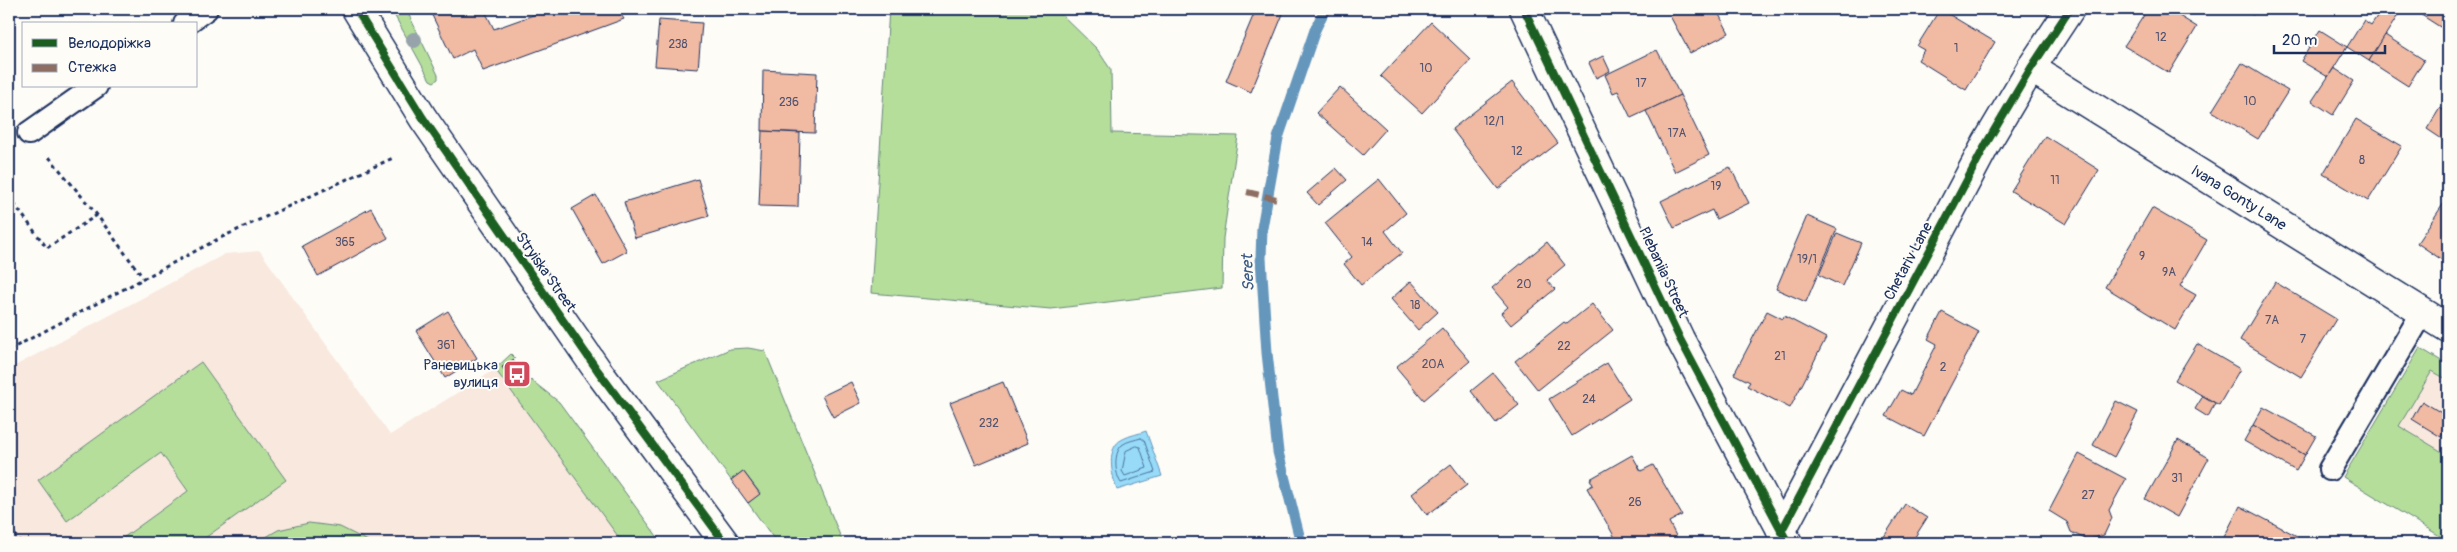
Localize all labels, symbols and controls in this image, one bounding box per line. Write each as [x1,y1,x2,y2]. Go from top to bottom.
legend [22,22,198,88]
scale bar [2274,22,2386,54]
house number: 12 [2155,30,2167,45]
text: 20 m [2282,31,2317,50]
text: Велодоріжка [68,34,151,53]
house number: 238 [668,37,688,52]
house number: 1 [1954,41,1958,56]
text: Стежка [68,58,117,77]
house number: 10 [1420,61,1432,76]
house number: 17 [1635,76,1647,91]
house number: 10 [2244,94,2256,109]
house number: 236 [779,95,799,110]
house number: 12/1 [1484,114,1504,129]
house number: 17А [1668,126,1687,141]
house number: 12 [1511,144,1523,159]
house number: 8 [2359,153,2365,168]
street label: Ivana Gonty Lane [2187,161,2290,235]
house number: 11 [2050,173,2060,188]
house number: 19 [1711,179,1721,194]
street label: Chetariv Lane [1880,218,1937,304]
street label: Plebaniia Street [1634,224,1693,321]
street label: Stryiska Street [511,229,581,317]
house number: 365 [335,235,355,250]
house number: 14 [1361,235,1373,250]
house number: 9 [2139,249,2145,264]
house number: 19/1 [1797,252,1817,267]
water label: Seret [1237,253,1259,292]
house number: 9А [2162,265,2176,280]
house number: 20 [1517,277,1531,292]
house number: 18 [1410,298,1420,313]
house number: 7А [2265,313,2279,328]
house number: 7 [2300,332,2307,347]
house number: 361 [437,338,455,353]
house number: 22 [1557,339,1571,354]
house number: 21 [1774,349,1786,364]
place label: Раневицька вулиця [424,356,498,392]
house number: 20А [1422,357,1445,372]
bus stop icon: Раневицька вулиця [502,359,532,389]
house number: 2 [1940,360,1947,375]
house number: 24 [1582,392,1596,407]
house number: 232 [979,416,999,431]
house number: 31 [2171,471,2183,486]
house number: 27 [2081,488,2095,503]
house number: 26 [1628,495,1642,510]

